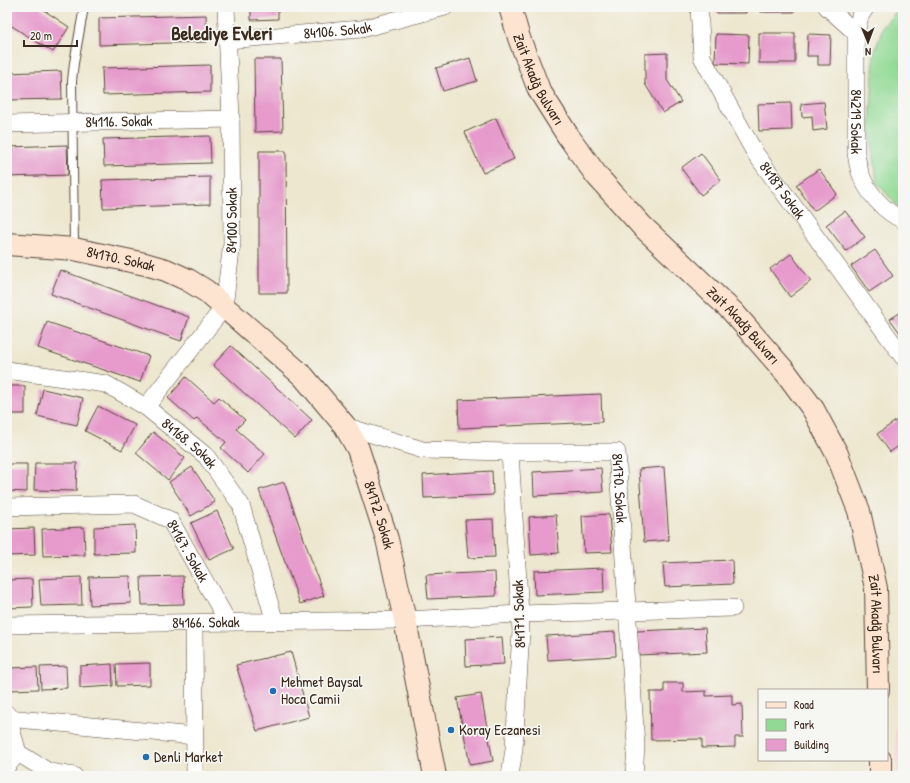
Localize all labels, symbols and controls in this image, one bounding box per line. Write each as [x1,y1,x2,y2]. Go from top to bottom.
street label: 84106. Sokak [303,16,374,44]
district label: Belediye Evleri [171,20,273,47]
scale bar [24,22,77,48]
north arrow [848,22,888,62]
text: 20 m [30,27,52,44]
street label: Zait Akadğ Bulvarı [508,31,570,129]
text: N [865,45,871,59]
street label: 84219 Sokak [846,89,867,154]
street label: 84116. Sokak [85,110,153,132]
street label: 84187 Sokak [755,157,811,223]
street label: 84100 Sokak [220,187,242,254]
street label: 84170. Sokak [85,241,158,276]
street label: Zait Akadğ Bulvarı [702,281,785,369]
street label: 84168. Sokak [157,413,223,473]
street label: 84170. Sokak [607,453,633,524]
street label: 84172. Sokak [359,478,400,551]
street label: 84167. Sokak [162,515,214,586]
street label: Zait Akadğ Bulvarı [863,572,889,674]
street label: 84171. Sokak [507,579,530,649]
street label: 84166. Sokak [172,611,240,633]
place label: Mehmet Baysal Hoca Camii [281,671,362,709]
marker: Mehmet Baysal Hoca Camii [268,686,278,696]
legend [758,689,888,761]
text: Road [794,696,814,713]
text: Park [794,716,814,733]
place label: Koray Eczanesi [459,719,541,740]
marker: Koray Eczanesi [446,725,456,735]
text: Building [794,736,829,753]
place label: Denli Market [154,746,223,767]
marker: Denli Market [141,752,151,762]

